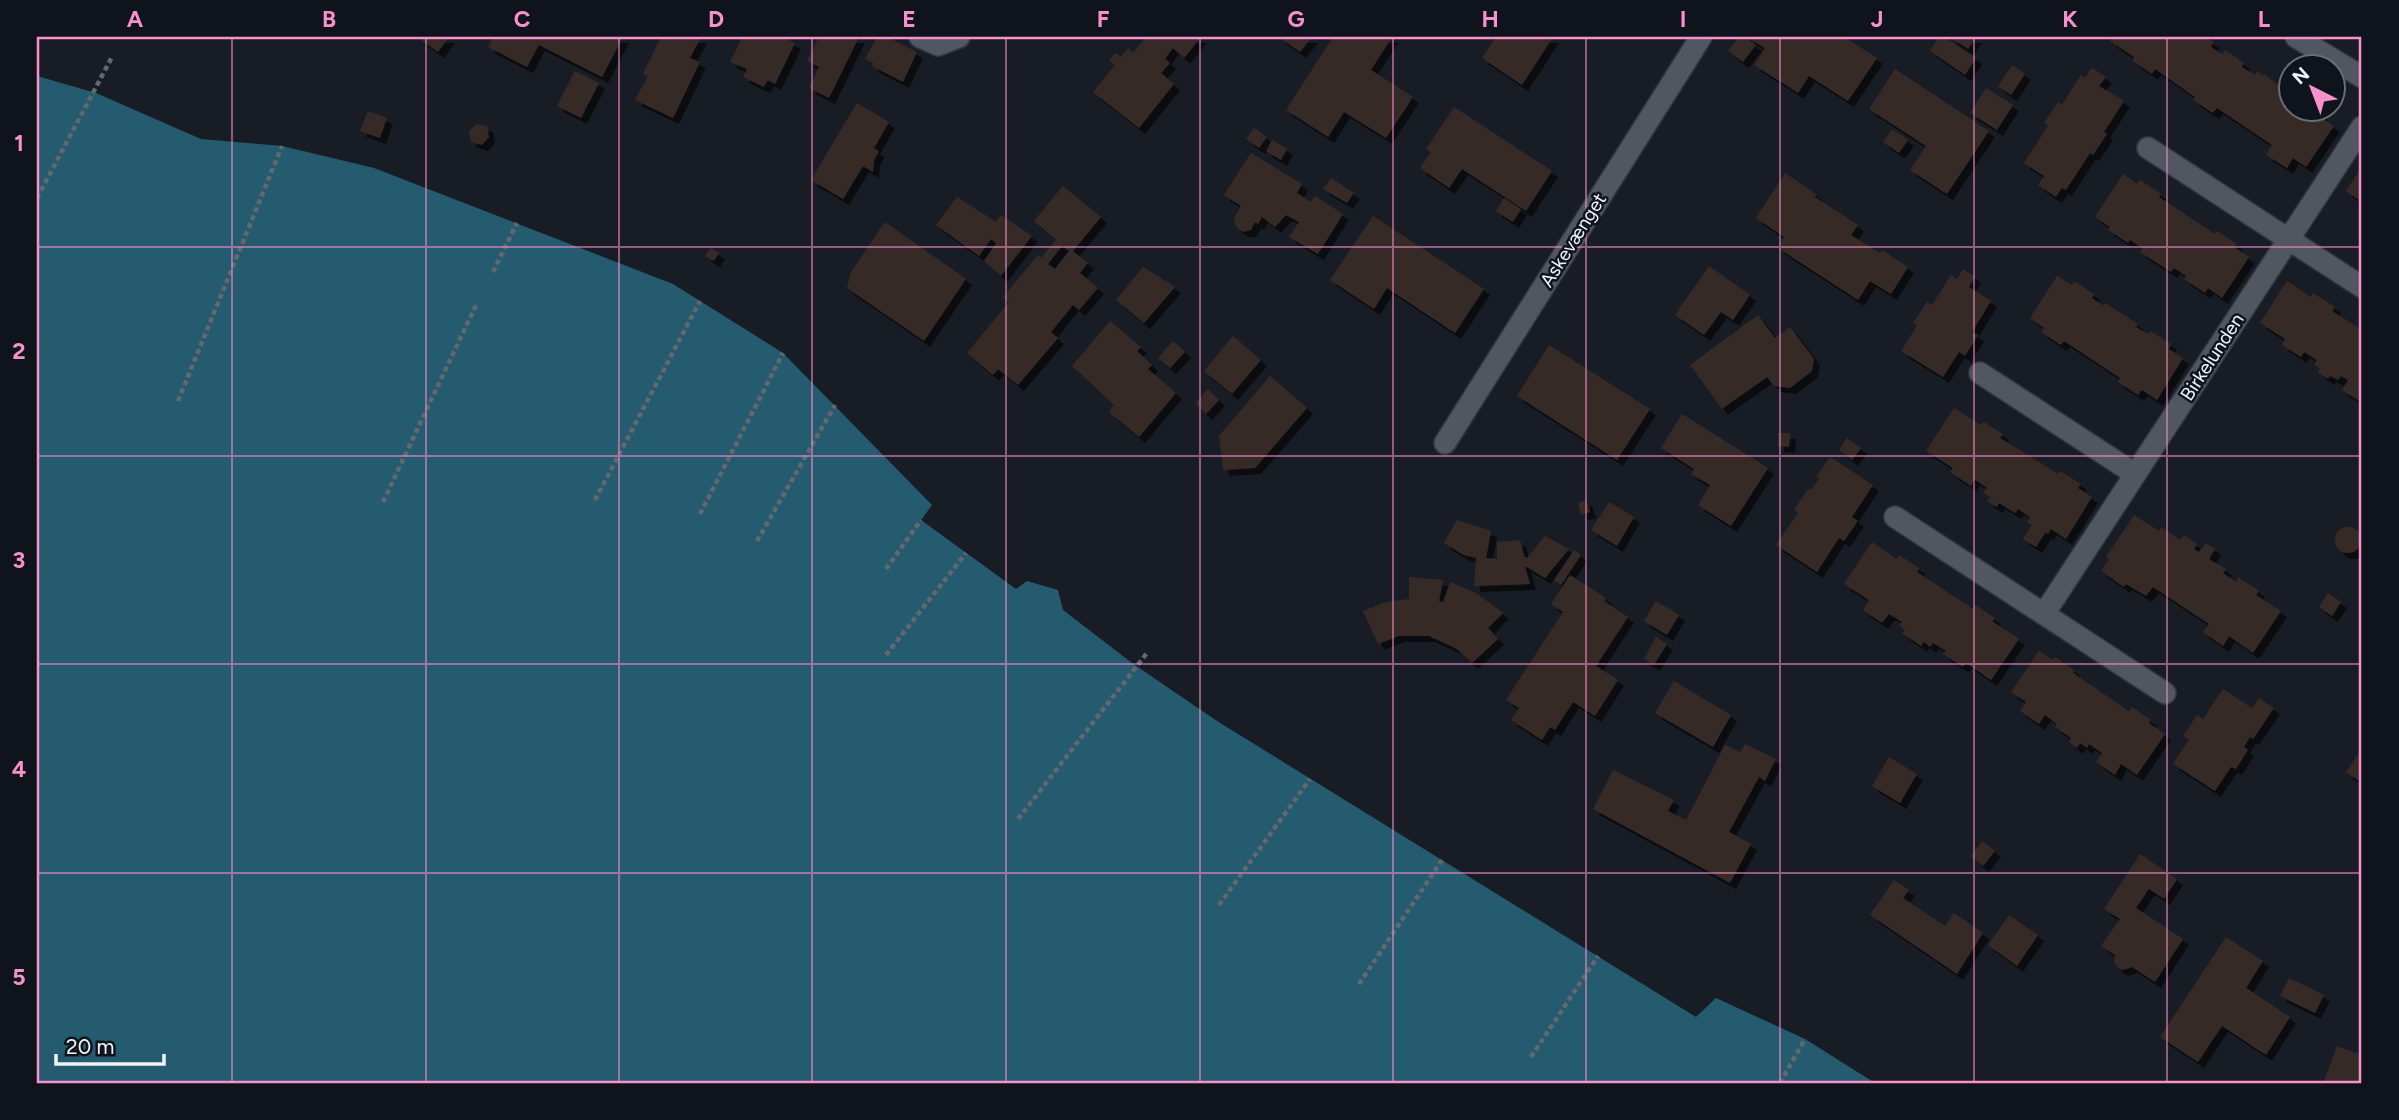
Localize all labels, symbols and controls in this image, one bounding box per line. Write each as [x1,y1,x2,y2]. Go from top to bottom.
text: A [127,5,144,33]
text: B [322,5,336,33]
text: C [514,5,531,33]
text: D [708,5,724,33]
text: E [902,5,916,33]
text: F [1097,5,1110,33]
text: G [1287,5,1305,33]
text: H [1481,5,1499,33]
text: I [1680,5,1686,33]
text: J [1871,5,1883,33]
text: K [2062,5,2078,33]
text: L [2258,5,2270,33]
north arrow [2276,52,2346,122]
text: N [2288,62,2314,89]
text: 1 [14,129,24,157]
street label: Askevænget [1535,189,1611,291]
street label: Birkelunden [2175,309,2249,405]
text: 2 [12,337,26,365]
text: 3 [13,546,25,574]
text: 4 [12,755,26,783]
text: 5 [12,963,26,991]
scale bar [56,1022,164,1066]
text: 20 m [66,1034,114,1059]

